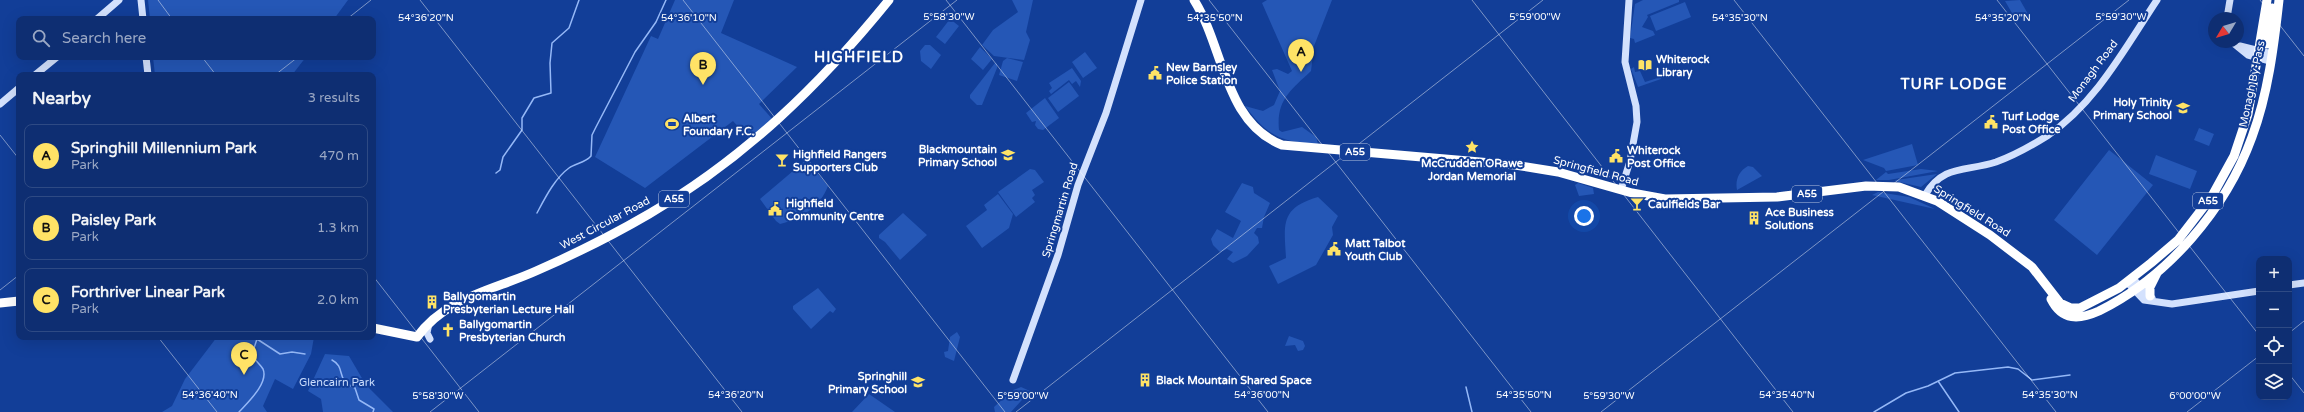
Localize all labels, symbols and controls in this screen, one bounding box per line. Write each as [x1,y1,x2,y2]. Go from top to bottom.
text: 5°58'30"W [923,11,975,23]
text: 5°59'00"W [1509,11,1561,23]
text: 5°59'30"W [2095,11,2147,23]
text: 54°36'20"N [398,12,454,24]
text: 54°36'10"N [661,12,717,24]
text: 54°35'50"N [1187,12,1243,24]
text: 54°35'30"N [1712,12,1768,24]
text: 54°35'20"N [1975,12,2031,24]
north arrow [2208,12,2244,48]
search box [16,16,376,60]
icon: search [30,27,52,49]
text: Search here [62,29,146,47]
street label: Monagh Road [2065,37,2121,105]
pin: A [1288,39,1314,72]
street label: Monagh By-Pass [2236,40,2268,128]
district label: HIGHFIELD [814,48,904,66]
pin: B [690,52,716,85]
place label: Whiterock Library [1656,53,1710,80]
library icon: Whiterock Library [1637,57,1653,73]
place label: New Barnsley Police Station [1166,61,1238,87]
public building icon: New Barnsley Police Station [1147,65,1163,81]
district label: TURF LODGE [1899,75,2008,93]
text: Nearby [32,88,91,109]
text: 3 results [308,90,360,106]
place label: Holy Trinity Primary School [2093,96,2172,123]
school or university icon: Holy Trinity Primary School [2175,100,2191,116]
place label: Turf Lodge Post Office [2001,110,2061,136]
place label: Albert Foundary F.C. [683,112,755,139]
public building icon: Turf Lodge Post Office [1983,114,1999,130]
sports icon: Albert Foundary F.C. [664,116,680,132]
text: Springhill Millennium Park [71,139,257,157]
place icon: McCrudden ORawe Jordan Memorial [1464,139,1480,155]
place label: Blackmountain Primary School [918,143,997,170]
road number: A55 [1340,144,1370,160]
place label: Whiterock Post Office [1627,144,1686,170]
school or university icon: Blackmountain Primary School [1000,147,1016,163]
text: A [41,148,51,164]
text: 470 m [319,148,359,164]
place label: Highfield Rangers Supporters Club [793,148,887,175]
public building icon: Whiterock Post Office [1608,148,1624,164]
bar icon: Highfield Rangers Supporters Club [774,152,790,168]
street label: Springfield Road [1552,153,1640,189]
text: Park [71,157,99,173]
place label: McCrudden ORawe Jordan Memorial [1421,157,1524,183]
street label: Springmartin Road [1039,161,1081,259]
street label: Springfield Road [1931,182,2013,240]
road number: A55 [1792,186,1822,202]
road number: A55 [659,191,689,207]
road number: A55 [2193,193,2223,209]
street label: West Circular Road [558,194,652,252]
bar icon: Caulfields Bar [1629,196,1645,212]
place label: Highfield Community Centre [786,197,885,224]
place label: Caulfields Bar [1648,198,1721,211]
public building icon: Highfield Community Centre [767,201,783,217]
your location [1574,206,1594,226]
place label: Ace Business Solutions [1765,206,1834,232]
building icon: Ace Business Solutions [1746,210,1762,226]
text: Paisley Park [71,211,156,229]
text: B [41,220,51,236]
text: 1.3 km [317,220,359,236]
text: Park [71,229,99,245]
place label: Matt Talbot Youth Club [1345,237,1406,263]
public building icon: Matt Talbot Youth Club [1326,241,1342,257]
map controls [2256,256,2292,400]
button: + [2256,256,2292,292]
text: Forthriver Linear Park [71,283,225,301]
place label: Ballygomartin Presbyterian Lecture Hall [443,290,575,317]
text: C [41,292,51,308]
text: 2.0 km [317,292,359,308]
button: − [2256,292,2292,328]
building icon: Ballygomartin Presbyterian Lecture Hall [424,294,440,310]
text: Park [71,301,99,317]
place label: Ballygomartin Presbyterian Church [459,318,566,345]
church icon: Ballygomartin Presbyterian Church [440,322,456,338]
button: locate [2256,328,2292,364]
pin: C [231,342,257,375]
button: layers [2256,364,2292,400]
place label: Springhill Primary School [828,370,907,397]
building icon: Black Mountain Shared Space [1137,372,1153,388]
school or university icon: Springhill Primary School [910,374,926,390]
place label: Black Mountain Shared Space [1156,374,1313,388]
park label: Glencairn Park [299,376,375,389]
text: 54°36'40"N [182,389,238,401]
text: 54°36'20"N [708,389,764,401]
text: 54°36'00"N [1234,389,1290,401]
text: 54°35'50"N [1496,389,1552,401]
text: 54°35'40"N [1759,389,1815,401]
text: 54°35'30"N [2022,389,2078,401]
text: 5°58'30"W [412,390,464,402]
text: 5°59'00"W [997,390,1049,402]
text: 5°59'30"W [1583,390,1635,402]
text: 6°00'00"W [2169,390,2221,402]

